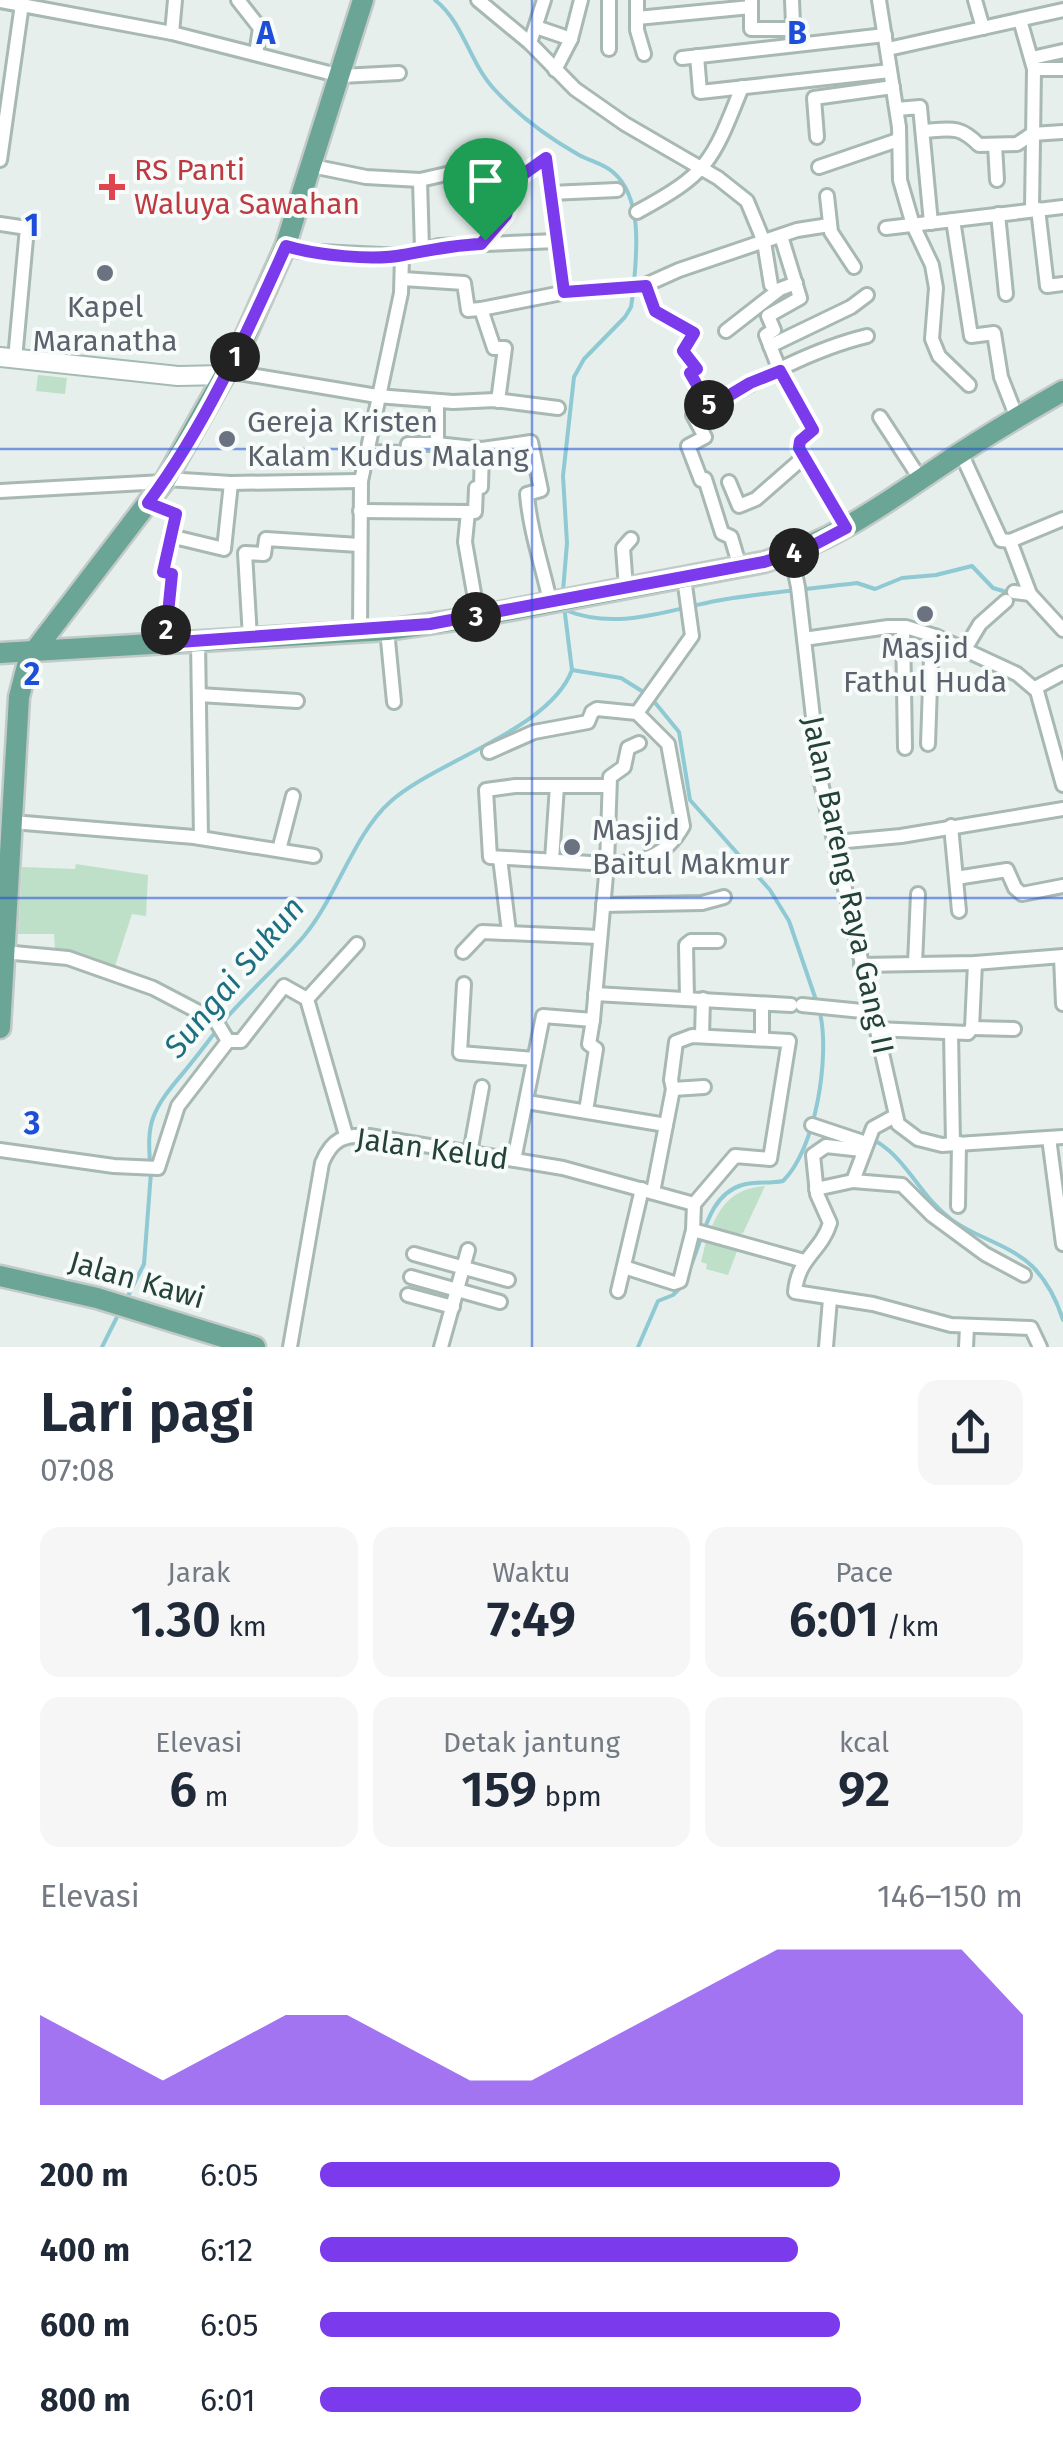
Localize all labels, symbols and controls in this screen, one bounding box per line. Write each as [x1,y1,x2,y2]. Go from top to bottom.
text: A [256,14,277,52]
text: B [787,14,807,52]
pin [443,138,528,241]
place label: RS Panti Waluya Sawahan [134,152,360,222]
icon: arrive [458,153,513,208]
marker: RS Panti Waluya Sawahan [99,174,125,200]
text: 1 [25,206,39,244]
marker: Kapel Maranatha [94,262,116,284]
place label: Kapel Maranatha [32,289,178,359]
pin: 1 [210,332,260,382]
text: 1 [229,340,242,373]
pin: 5 [684,380,734,430]
text: 5 [701,388,717,421]
place label: Gereja Kristen Kalam Kudus Malang [247,404,529,474]
marker: Gereja Kristen Kalam Kudus Malang [216,428,238,450]
pin: 4 [769,528,819,578]
text: 4 [786,536,802,569]
pin: 3 [451,592,501,642]
text: 3 [469,600,483,633]
marker: Masjid Fathul Huda [914,603,936,625]
pin: 2 [141,605,191,655]
text: 2 [159,613,173,646]
place label: Masjid Fathul Huda [843,630,1007,700]
text: 2 [24,655,40,693]
street label: Jalan Bareng Raya Gang II [795,713,901,1057]
place label: Masjid Baitul Makmur [592,812,790,882]
marker: Masjid Baitul Makmur [561,836,583,858]
water label: Sungai Sukun [155,889,312,1066]
text: 3 [23,1104,40,1142]
street label: Jalan Kelud [354,1120,510,1178]
street label: Jalan Kawi [65,1244,209,1316]
text: Lari pagi [40,1380,256,1446]
button: share [918,1380,1023,1485]
text: 07:08 [40,1451,115,1489]
text: Jarak [167,1556,230,1589]
text: Waktu [492,1556,571,1589]
text: Pace [835,1556,893,1589]
text: 1.30 [131,1589,221,1649]
text: 7:49 [487,1589,576,1649]
text: 6:01 [789,1589,879,1649]
text: km [221,1610,267,1643]
text: /km [879,1610,940,1643]
text: Elevasi [155,1726,242,1759]
text: Detak jantung [443,1726,620,1759]
text: kcal [839,1726,889,1759]
text: 6 [169,1759,197,1819]
text: 159 [461,1759,537,1819]
text: 92 [838,1759,890,1819]
text: m [197,1780,228,1813]
text: bpm [537,1780,602,1813]
text: Elevasi [40,1877,140,1915]
text: 146–150 m [877,1877,1023,1915]
text: 200 m [40,2156,129,2194]
text: 6:05 [200,2156,259,2194]
text: 400 m [40,2231,130,2269]
text: 6:12 [200,2231,253,2269]
text: 600 m [40,2306,130,2344]
text: 6:05 [200,2306,259,2344]
text: 800 m [40,2381,131,2419]
text: 6:01 [200,2381,256,2419]

